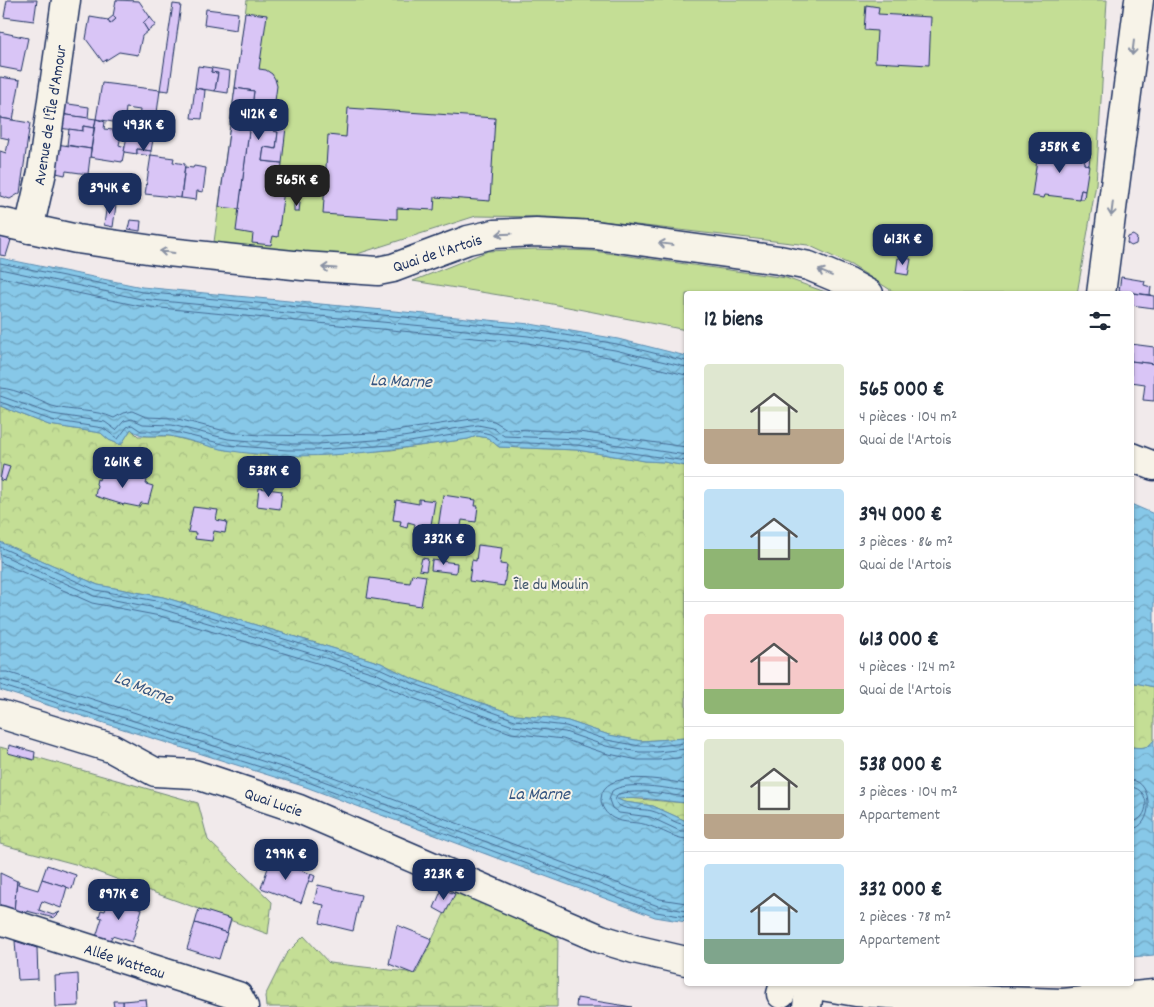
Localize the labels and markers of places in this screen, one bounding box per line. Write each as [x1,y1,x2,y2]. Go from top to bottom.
pin: 412K € [218,98,300,141]
pin: 493K € [103,110,185,152]
pin: 358K € [1019,132,1101,174]
pin: 565K € [256,164,338,207]
pin: 394K € [69,172,151,215]
pin: 613K € [862,224,944,266]
pin: 261K € [82,446,164,489]
pin: 538K € [228,456,310,498]
pin: 332K € [403,524,485,566]
pin: 299K € [245,838,327,881]
pin: 323K € [403,858,485,901]
pin: 897K € [78,878,160,921]

